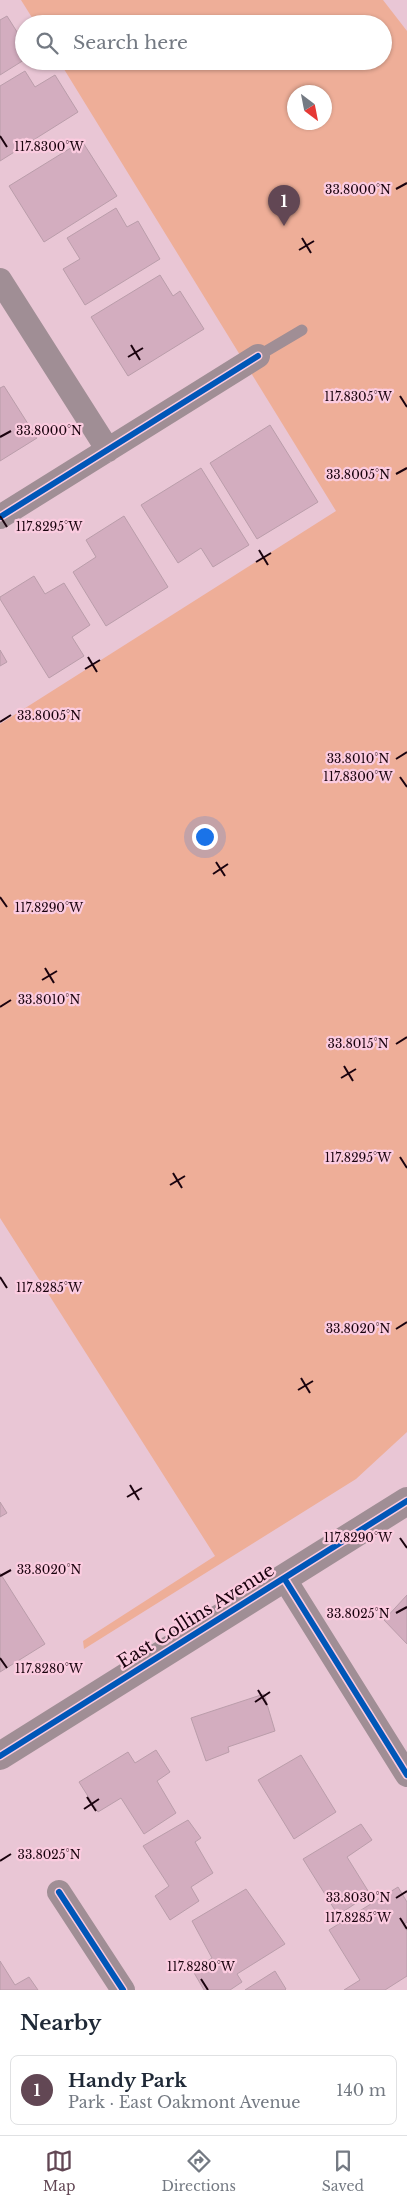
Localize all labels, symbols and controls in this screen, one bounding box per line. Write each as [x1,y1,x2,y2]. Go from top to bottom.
search box [15,15,392,70]
icon: search [33,29,61,57]
text: Search here [73,31,188,54]
north arrow [287,85,332,130]
text: 117.8300°W [14,139,85,154]
text: 33.8000°N [325,182,391,197]
pin: 1 [268,185,300,226]
text: 117.8305°W [324,389,393,404]
text: 33.8000°N [16,423,82,438]
text: 33.8005°N [326,467,390,482]
text: 117.8295°W [16,519,83,534]
text: 33.8005°N [17,708,81,723]
text: 33.8010°N [327,751,390,766]
text: 117.8300°W [323,769,394,784]
your location [192,824,218,850]
text: 117.8290°W [15,900,84,915]
text: 33.8010°N [18,992,81,1007]
text: 33.8015°N [328,1036,389,1051]
text: 117.8295°W [325,1150,392,1165]
text: 117.8285°W [16,1280,83,1295]
text: 33.8020°N [326,1321,391,1336]
text: 117.8290°W [324,1530,393,1545]
street label: East Collins Avenue [114,1559,278,1673]
text: 33.8020°N [17,1562,82,1577]
text: 33.8025°N [327,1606,390,1621]
text: 117.8280°W [15,1661,84,1676]
text: 33.8025°N [18,1847,81,1862]
text: 33.8030°N [326,1890,391,1905]
text: 117.8285°W [325,1910,392,1925]
text: 117.8280°W [167,1959,236,1974]
text: Nearby [20,2010,101,2036]
text: Handy Park [68,2069,187,2092]
text: 1 [34,2080,40,2100]
text: 140 m [336,2080,386,2100]
text: Park · East Oakmont Avenue [68,2092,300,2112]
tab: Map [43,2147,76,2195]
tab: Directions [161,2147,236,2195]
tab: Saved [322,2147,364,2195]

